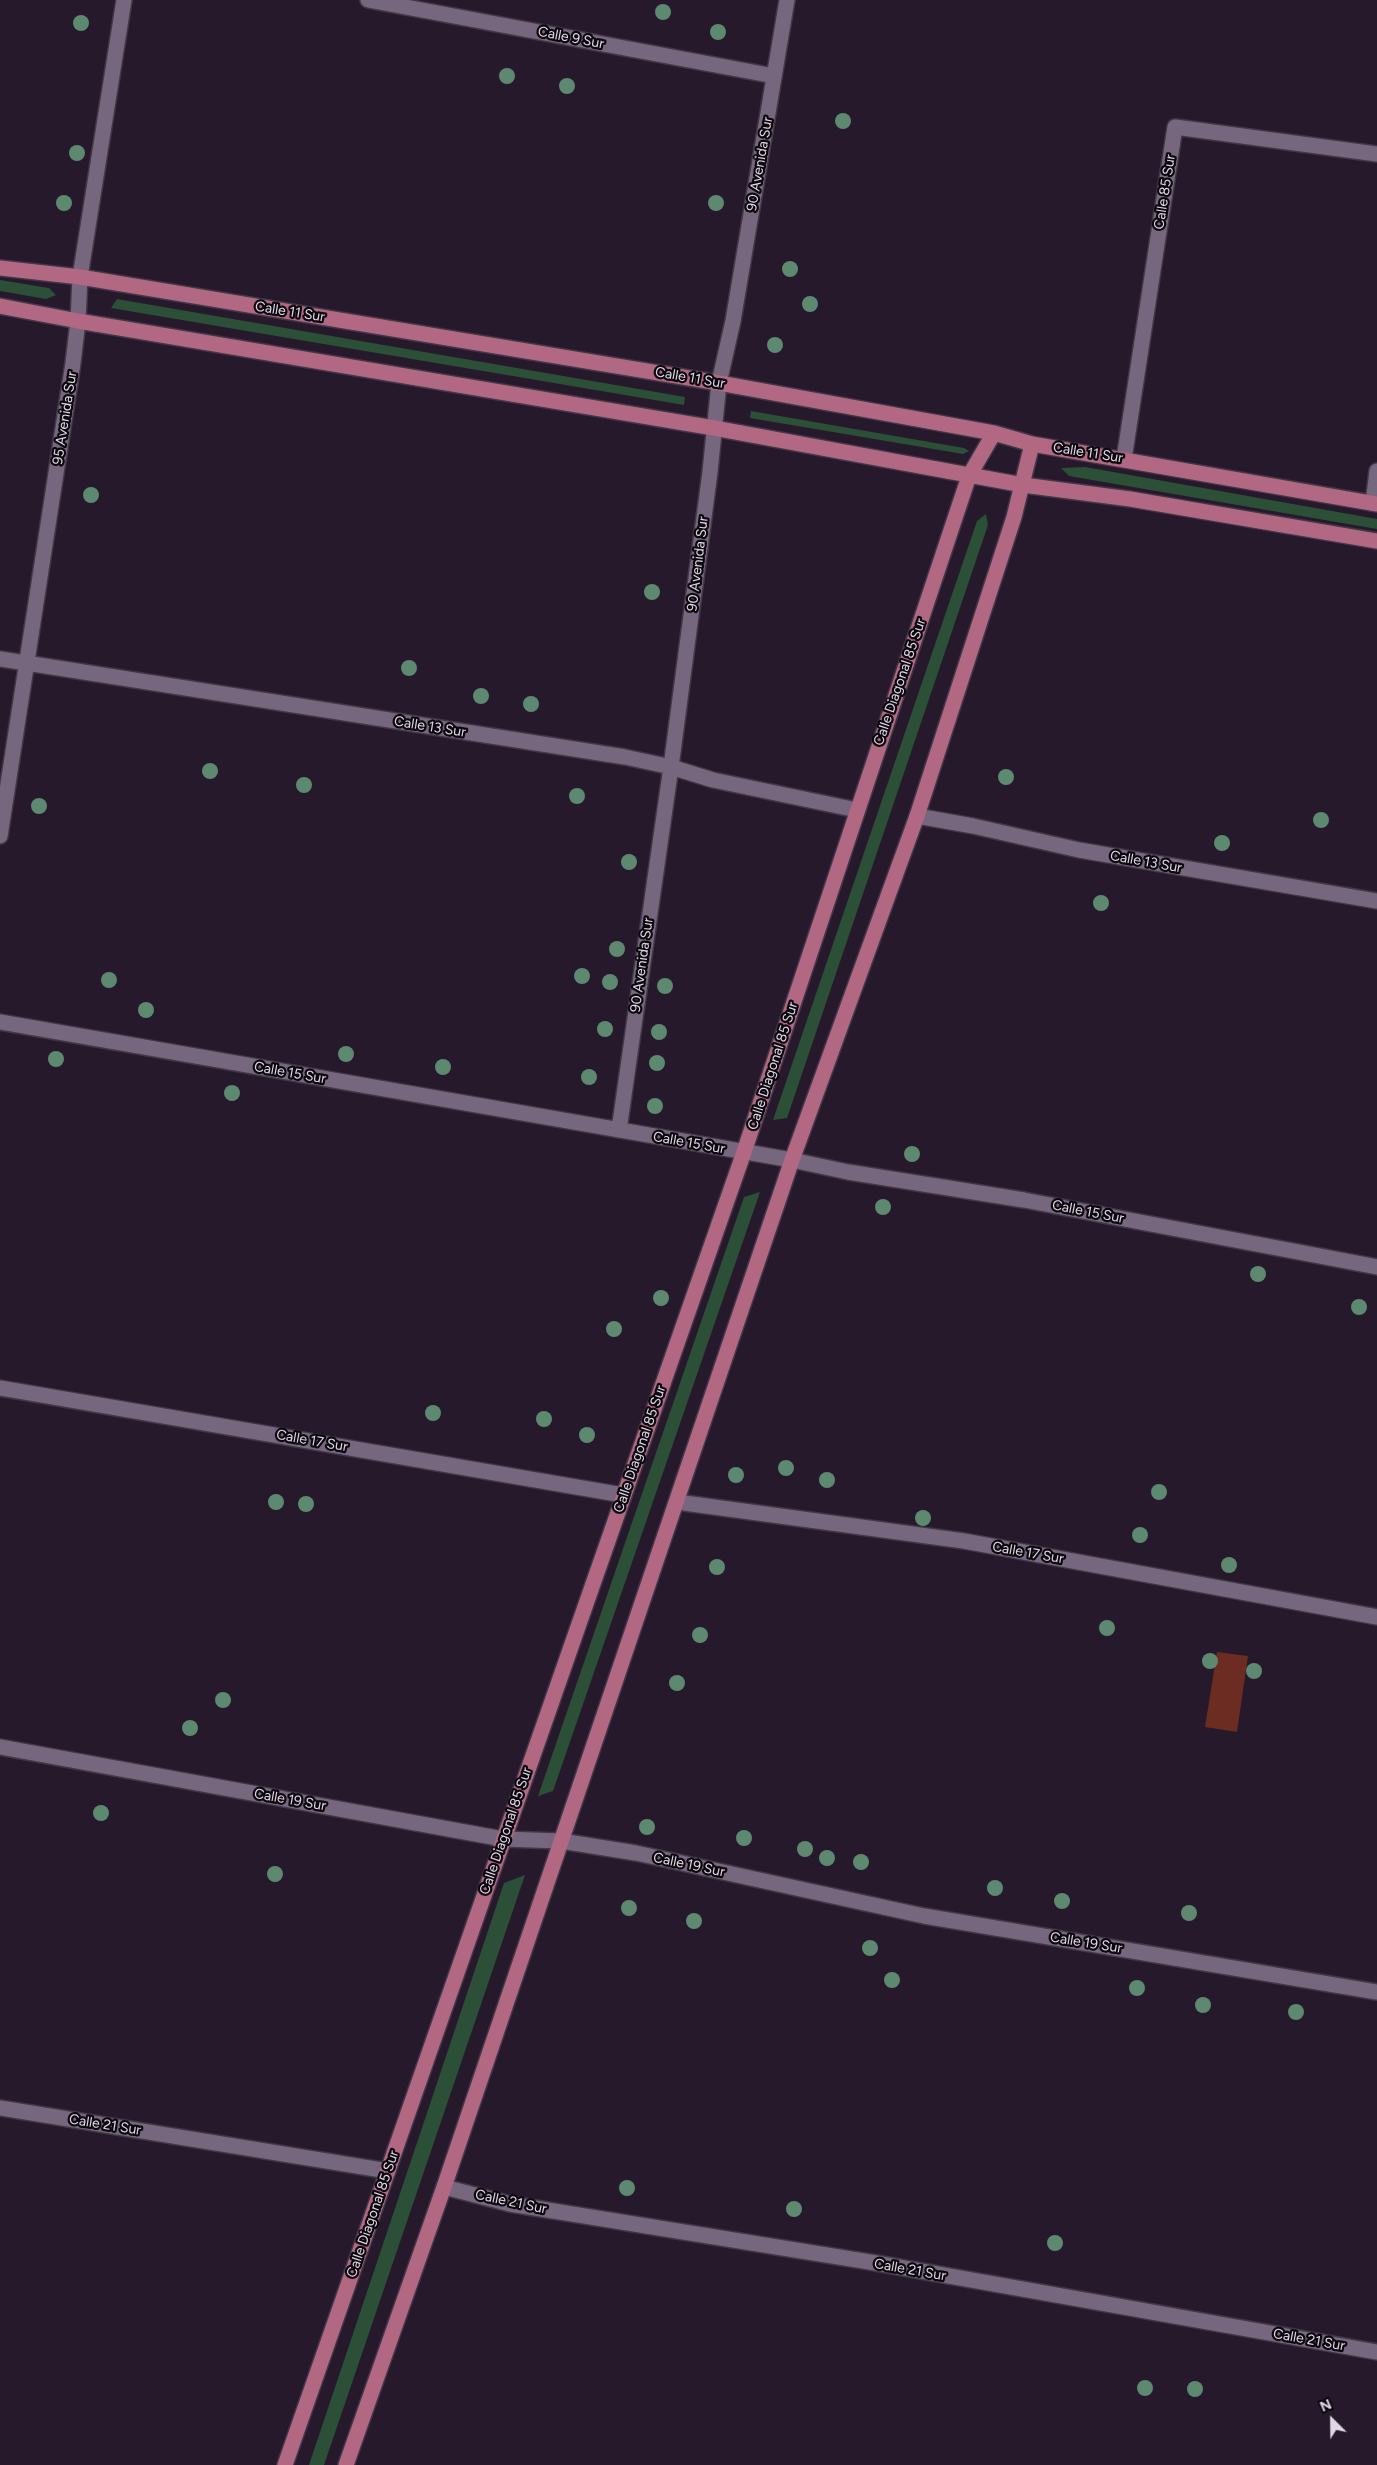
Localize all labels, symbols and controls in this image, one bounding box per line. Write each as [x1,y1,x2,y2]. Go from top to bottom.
street label: Calle 9 Sur [537,23,605,53]
street label: 90 Avenida Sur [743,116,777,212]
street label: Calle 85 Sur [1151,153,1179,231]
street label: Calle 11 Sur [254,298,326,326]
street label: Calle 11 Sur [654,364,726,392]
street label: 95 Avenida Sur [49,370,81,466]
street label: Calle 11 Sur [1052,439,1124,467]
street label: 90 Avenida Sur [684,516,712,612]
street label: Calle Diagonal 85 Sur [870,616,930,748]
street label: Calle 13 Sur [393,713,467,741]
street label: Calle 13 Sur [1109,847,1183,877]
street label: 90 Avenida Sur [627,917,657,1013]
street label: Calle Diagonal 85 Sur [744,1000,802,1132]
street label: Calle 15 Sur [253,1058,327,1088]
street label: Calle 15 Sur [652,1128,726,1158]
street label: Calle 15 Sur [1051,1197,1125,1227]
street label: Calle Diagonal 85 Sur [610,1383,670,1515]
street label: Calle 17 Sur [275,1426,349,1456]
street label: Calle 17 Sur [991,1538,1065,1568]
street label: Calle Diagonal 85 Sur [476,1765,536,1897]
street label: Calle 19 Sur [253,1785,327,1815]
street label: Calle 19 Sur [652,1849,726,1881]
street label: Calle 19 Sur [1049,1929,1123,1957]
street label: Calle 21 Sur [68,2111,142,2139]
street label: Calle Diagonal 85 Sur [343,2148,403,2280]
street label: Calle 21 Sur [474,2186,548,2218]
street label: Calle 21 Sur [873,2255,947,2285]
street label: Calle 21 Sur [1272,2325,1346,2355]
north arrow [1307,2395,1357,2445]
text: N [1318,2396,1334,2416]

